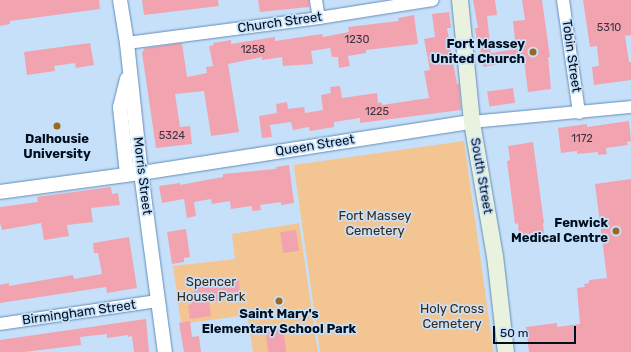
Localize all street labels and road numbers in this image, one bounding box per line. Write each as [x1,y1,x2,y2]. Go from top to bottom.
street label: Church Street [237,9,323,37]
street label: Tobin Street [558,19,584,93]
street label: Queen Street [274,132,356,160]
street label: Morris Street [129,136,155,216]
street label: South Street [467,137,495,215]
street label: Birmingham Street [21,297,137,329]

